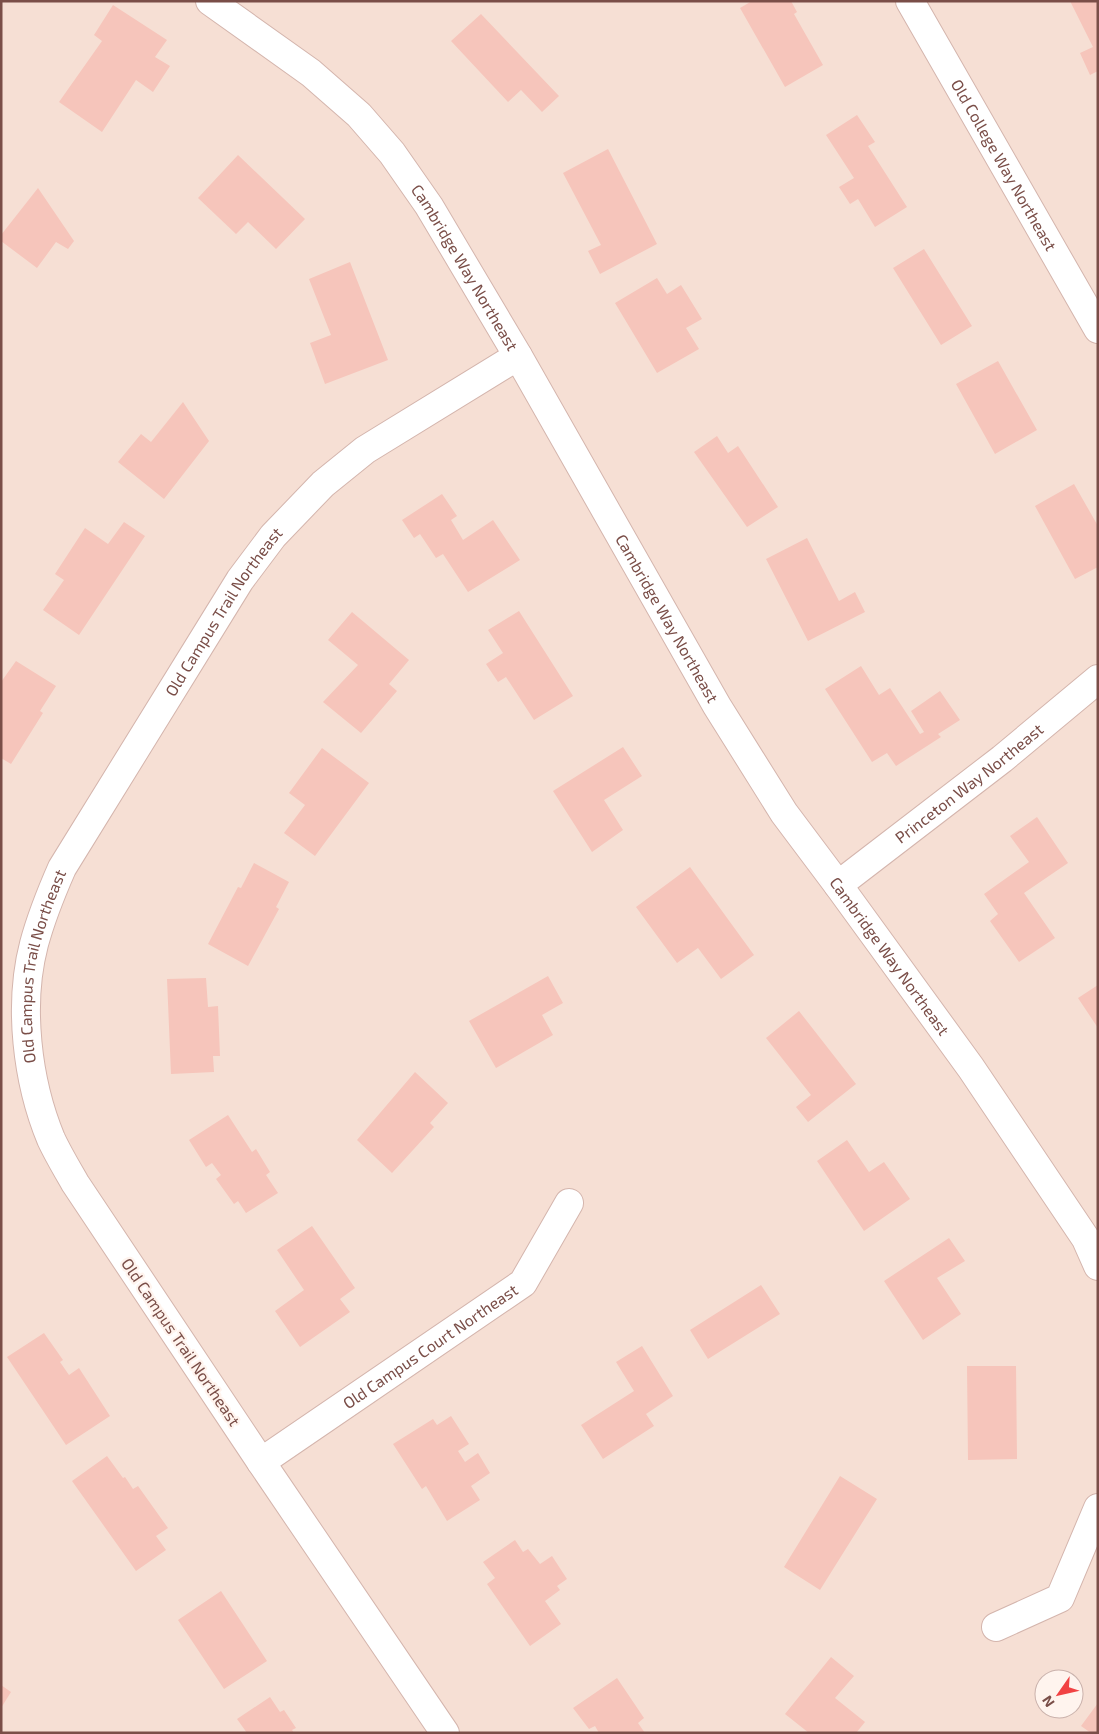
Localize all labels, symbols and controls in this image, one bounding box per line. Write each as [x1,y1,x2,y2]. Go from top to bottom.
street label: Old College Way Northeast [948,76,1061,254]
street label: Cambridge Way Northeast [408,180,523,354]
street label: Old Campus Trail Northeast [161,523,286,699]
street label: Cambridge Way Northeast [612,530,723,706]
street label: Princeton Way Northeast [891,719,1047,847]
street label: Old Campus Trail Northeast [16,866,69,1065]
street label: Cambridge Way Northeast [826,873,954,1039]
street label: Old Campus Trail Northeast [118,1254,245,1429]
street label: Old Campus Court Northeast [339,1280,521,1412]
north arrow [1034,1669,1084,1719]
text: N [1038,1693,1058,1710]

